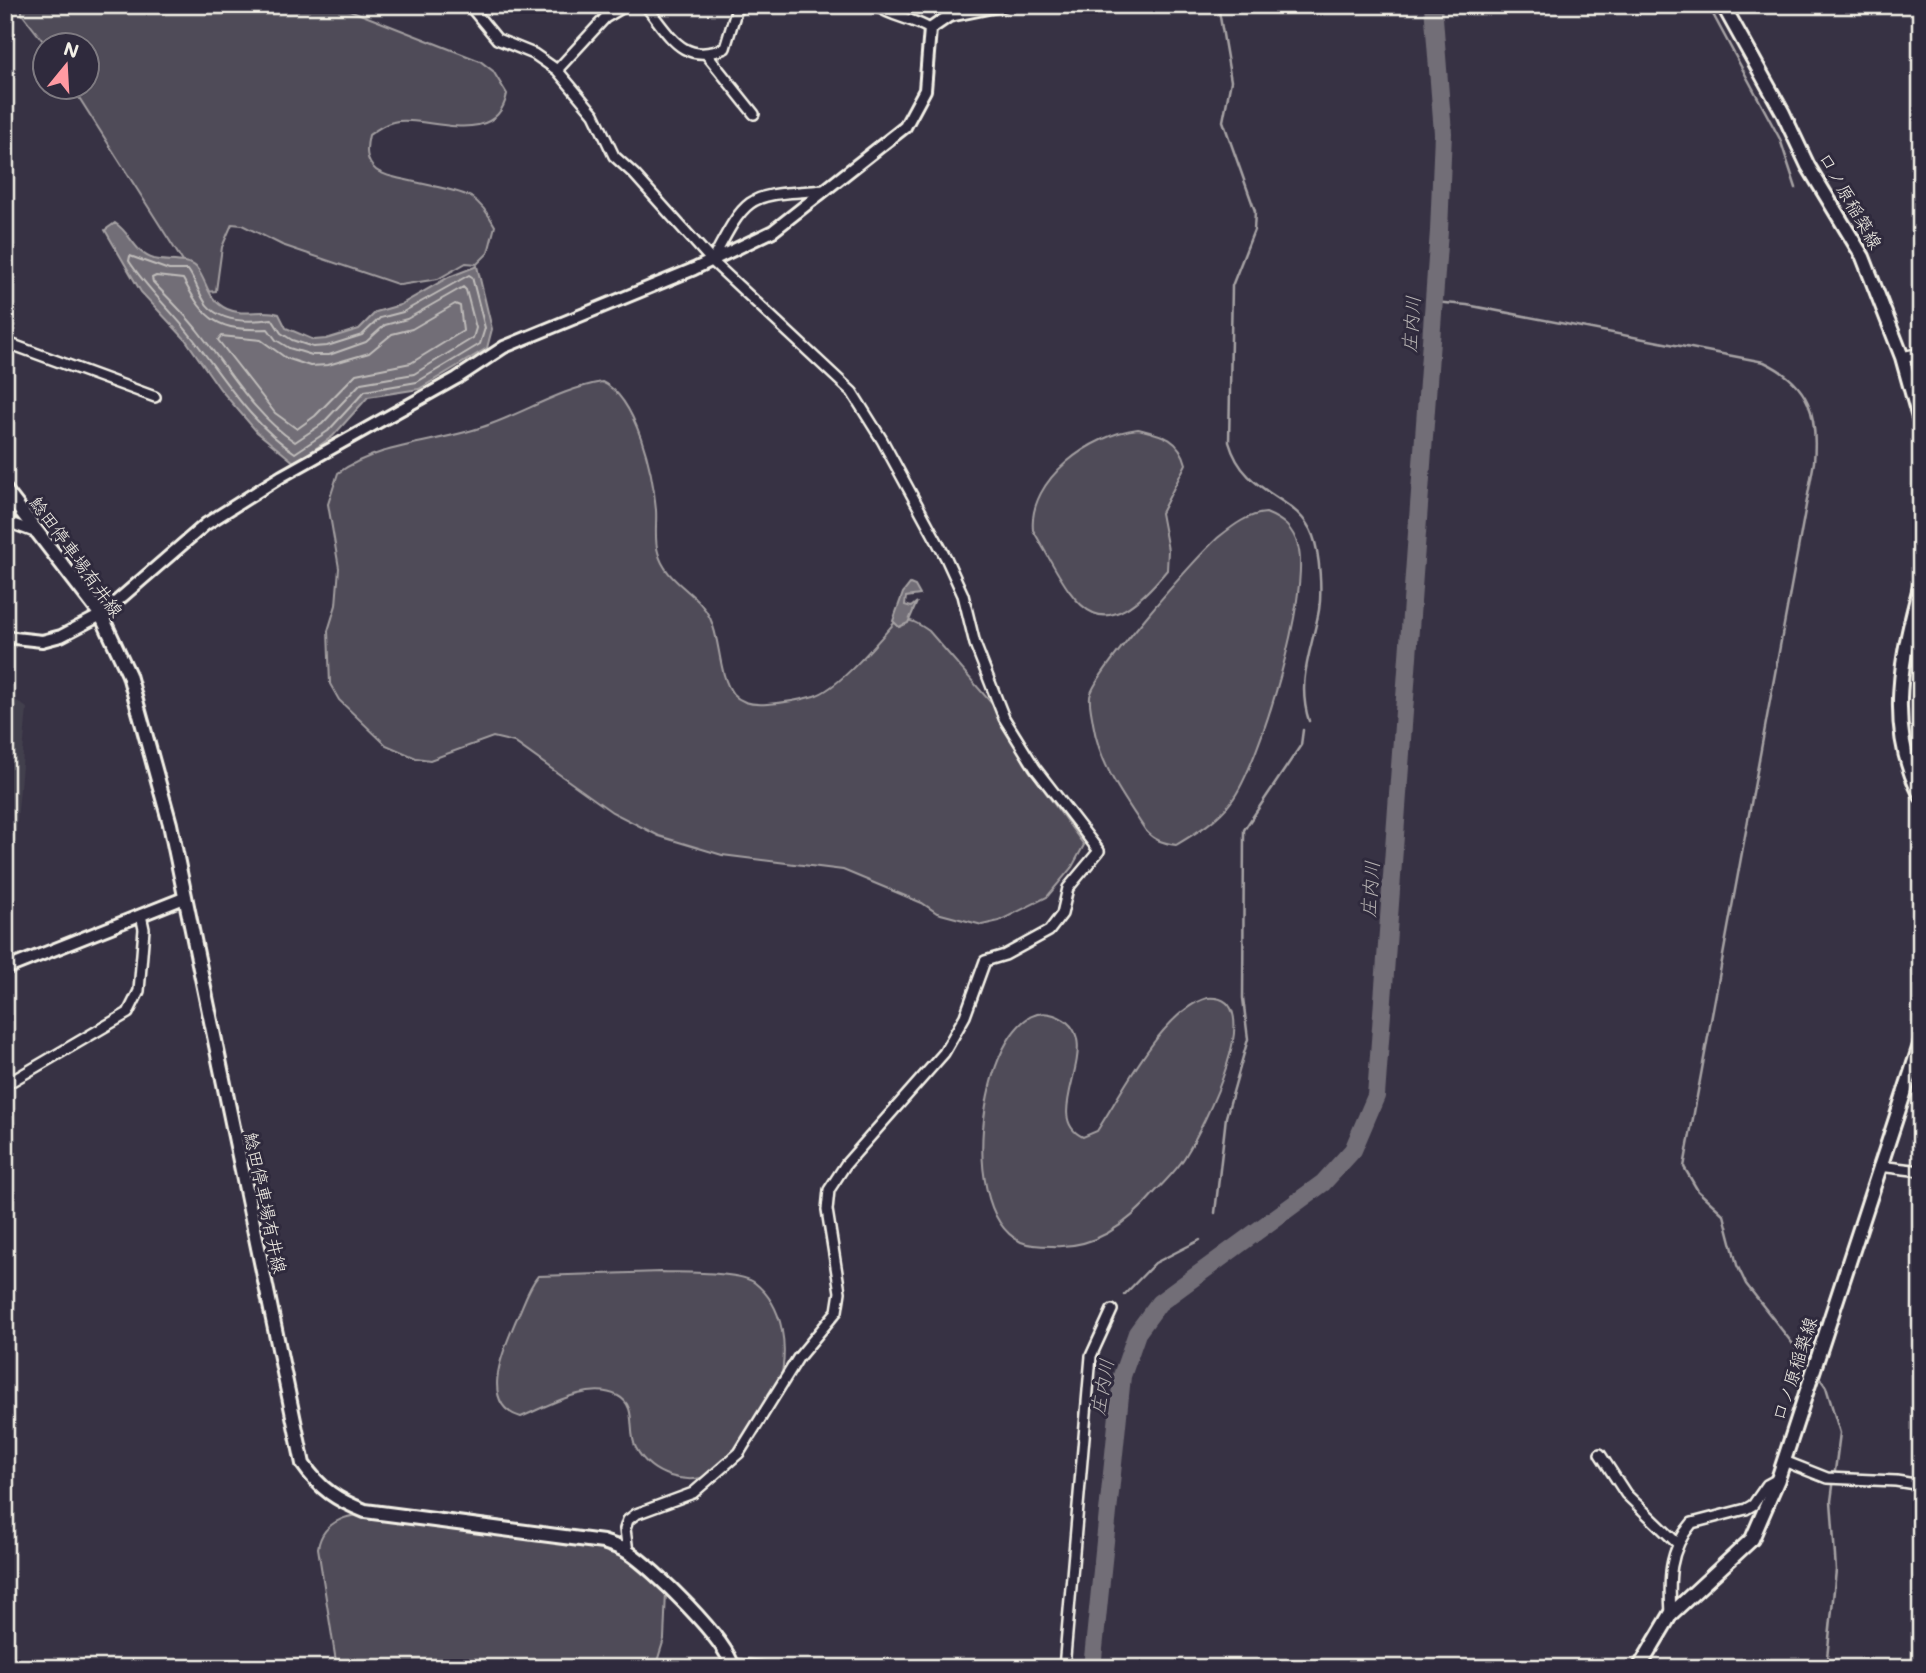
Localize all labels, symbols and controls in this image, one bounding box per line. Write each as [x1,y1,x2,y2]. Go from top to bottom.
north arrow [32,32,102,102]
text: N [61,35,82,63]
street label: 口ノ原稲築線 [1813,148,1888,253]
water label: 庄内川 [1396,295,1425,353]
street label: 鯰田停車場有井線 [25,491,129,622]
water label: 庄内川 [1355,860,1384,918]
street label: 鯰田停車場有井線 [239,1130,293,1276]
street label: 口ノ原稲築線 [1766,1314,1822,1424]
water label: 庄内川 [1084,1357,1119,1417]

